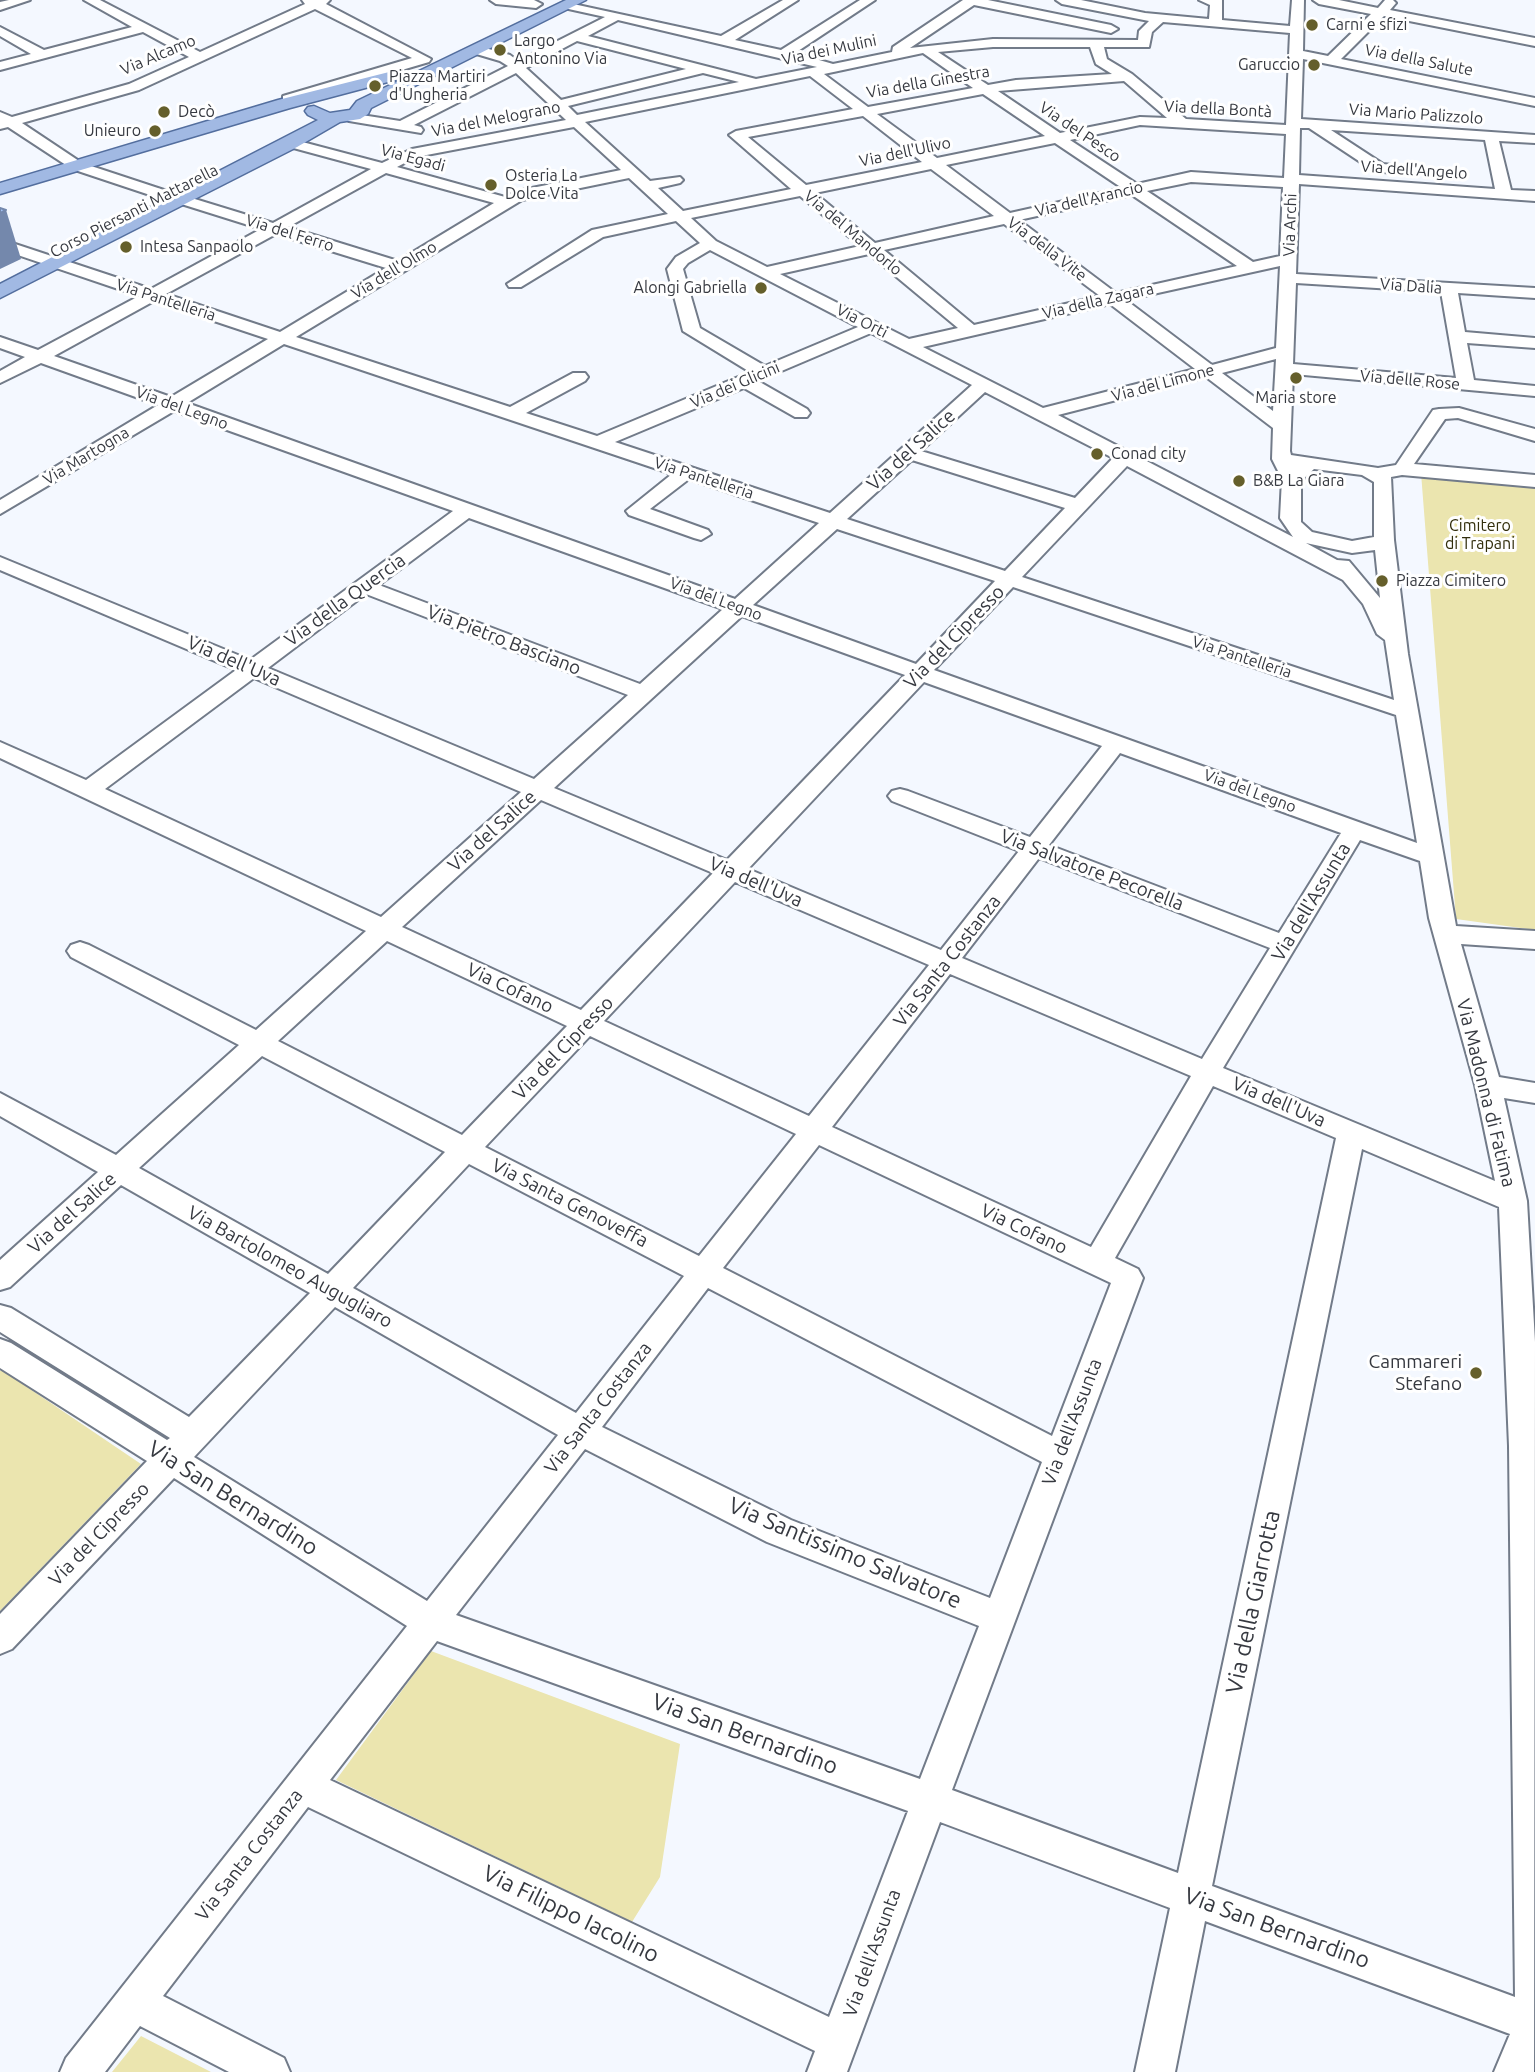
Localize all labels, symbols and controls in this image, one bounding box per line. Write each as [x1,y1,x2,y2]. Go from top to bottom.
place label: Carni e sfizi [1326,15,1407,35]
marker: Carni e sfizi [1304,17,1320,33]
street label: Via Alcamo [118,31,198,79]
place label: Largo Antonino Via [514,31,607,69]
street label: Via dei Mulini [780,31,878,69]
street label: Via della Salute [1363,40,1475,80]
marker: Largo Antonino Via [492,42,508,58]
place label: Garuccio [1238,55,1300,75]
marker: Garuccio [1306,57,1322,73]
street label: Via della Ginestra [865,62,991,102]
place label: Piazza Martiri d'Ungheria [389,67,486,105]
marker: Piazza Martiri d'Ungheria [367,78,383,94]
street label: Via del Melograno [430,97,562,141]
street label: Via della Bontà [1164,97,1272,121]
street label: Via del Pesco [1036,98,1124,166]
street label: Via Mario Palizzolo [1348,100,1484,128]
place label: Decò [178,102,215,122]
marker: Decò [156,104,172,120]
place label: Unieuro [84,121,141,141]
marker: Unieuro [147,123,163,139]
street label: Via dell'Ulivo [858,133,952,171]
street label: Via Egadi [379,140,447,176]
street label: Via dell'Angelo [1360,157,1468,183]
street label: Corso Piersanti Mattarella [47,160,221,262]
place label: Osteria La Dolce Vita [505,166,579,204]
marker: Osteria La Dolce Vita [483,177,499,193]
street label: Via dell'Arancio [1033,177,1145,221]
street label: Via del Mandorlo [800,186,906,280]
street label: Via Archi [1279,193,1301,257]
street label: Via del Ferro [244,210,336,256]
street label: Via della Vite [1003,213,1091,285]
place label: Intesa Sanpaolo [140,237,253,257]
street label: Via dell'Olmo [348,237,440,303]
marker: Intesa Sanpaolo [118,239,134,255]
street label: Via Dalia [1379,274,1443,298]
street label: Via Pantelleria [114,275,218,325]
place label: Alongi Gabriella [634,278,747,298]
street label: Via della Zagara [1040,279,1156,323]
marker: Alongi Gabriella [753,280,769,296]
street label: Via Orti [833,300,891,342]
street label: Via dei Glicini [687,358,783,412]
street label: Via del Limone [1109,360,1217,406]
street label: Via delle Rose [1359,366,1461,394]
marker: Maria store [1288,370,1304,386]
street label: Via del Legno [133,382,231,434]
place label: Maria store [1255,388,1337,408]
street label: Via del Salice [862,404,960,496]
street label: Via Martogna [40,423,132,489]
place label: Conad city [1111,444,1186,464]
marker: Conad city [1089,446,1105,462]
street label: Via Pantelleria [652,453,756,503]
place label: B&B La Giara [1253,471,1344,491]
marker: B&B La Giara [1231,473,1247,489]
park label: Cimitero di Trapani [1445,516,1515,554]
street label: Via della Quercia [280,549,410,651]
place label: Piazza Cimitero [1396,571,1506,591]
street label: Via del Legno [667,573,765,625]
marker: Piazza Cimitero [1374,573,1390,589]
street label: Via del Cipresso [899,581,1009,693]
street label: Via Pietro Basciano [424,600,584,680]
street label: Via dell'Uva [184,631,284,691]
street label: Via Pantelleria [1190,632,1294,682]
street label: Via del Legno [1201,765,1299,817]
street label: Via del Salice [443,785,541,877]
street label: Via Salvatore Pecorella [997,825,1187,915]
street label: Via dell'Assunta [1267,839,1355,965]
street label: Via dell'Uva [706,852,806,912]
street label: Via Santa Costanza [888,891,1006,1031]
street label: Via Cofano [463,958,557,1018]
street label: Via del Cipresso [508,992,618,1104]
street label: Via Madonna di Fatima [1452,997,1520,1189]
street label: Via dell'Uva [1229,1072,1329,1132]
street label: Via Santa Genoveffa [488,1154,652,1252]
street label: Via del Salice [23,1167,121,1259]
street label: Via Cofano [977,1199,1071,1259]
street label: Via Bartolomeo Augugliaro [183,1201,397,1333]
street label: Via Santa Costanza [539,1338,657,1478]
place label: Cammareri Stefano [1369,1351,1462,1395]
street label: Via dell'Assunta [1037,1355,1107,1489]
marker: Cammareri Stefano [1468,1365,1484,1381]
street label: Via San Bernardino [143,1434,323,1562]
street label: Via del Cipresso [44,1478,154,1590]
street label: Via Santissimo Salvatore [724,1491,966,1615]
street label: Via della Giarrotta [1220,1508,1286,1696]
street label: Via San Bernardino [648,1688,842,1780]
street label: Via Santa Costanza [190,1785,308,1925]
street label: Via Filippo Iacolino [478,1859,664,1969]
street label: Via San Bernardino [1180,1882,1374,1974]
street label: Via dell'Assunta [838,1886,906,2020]

